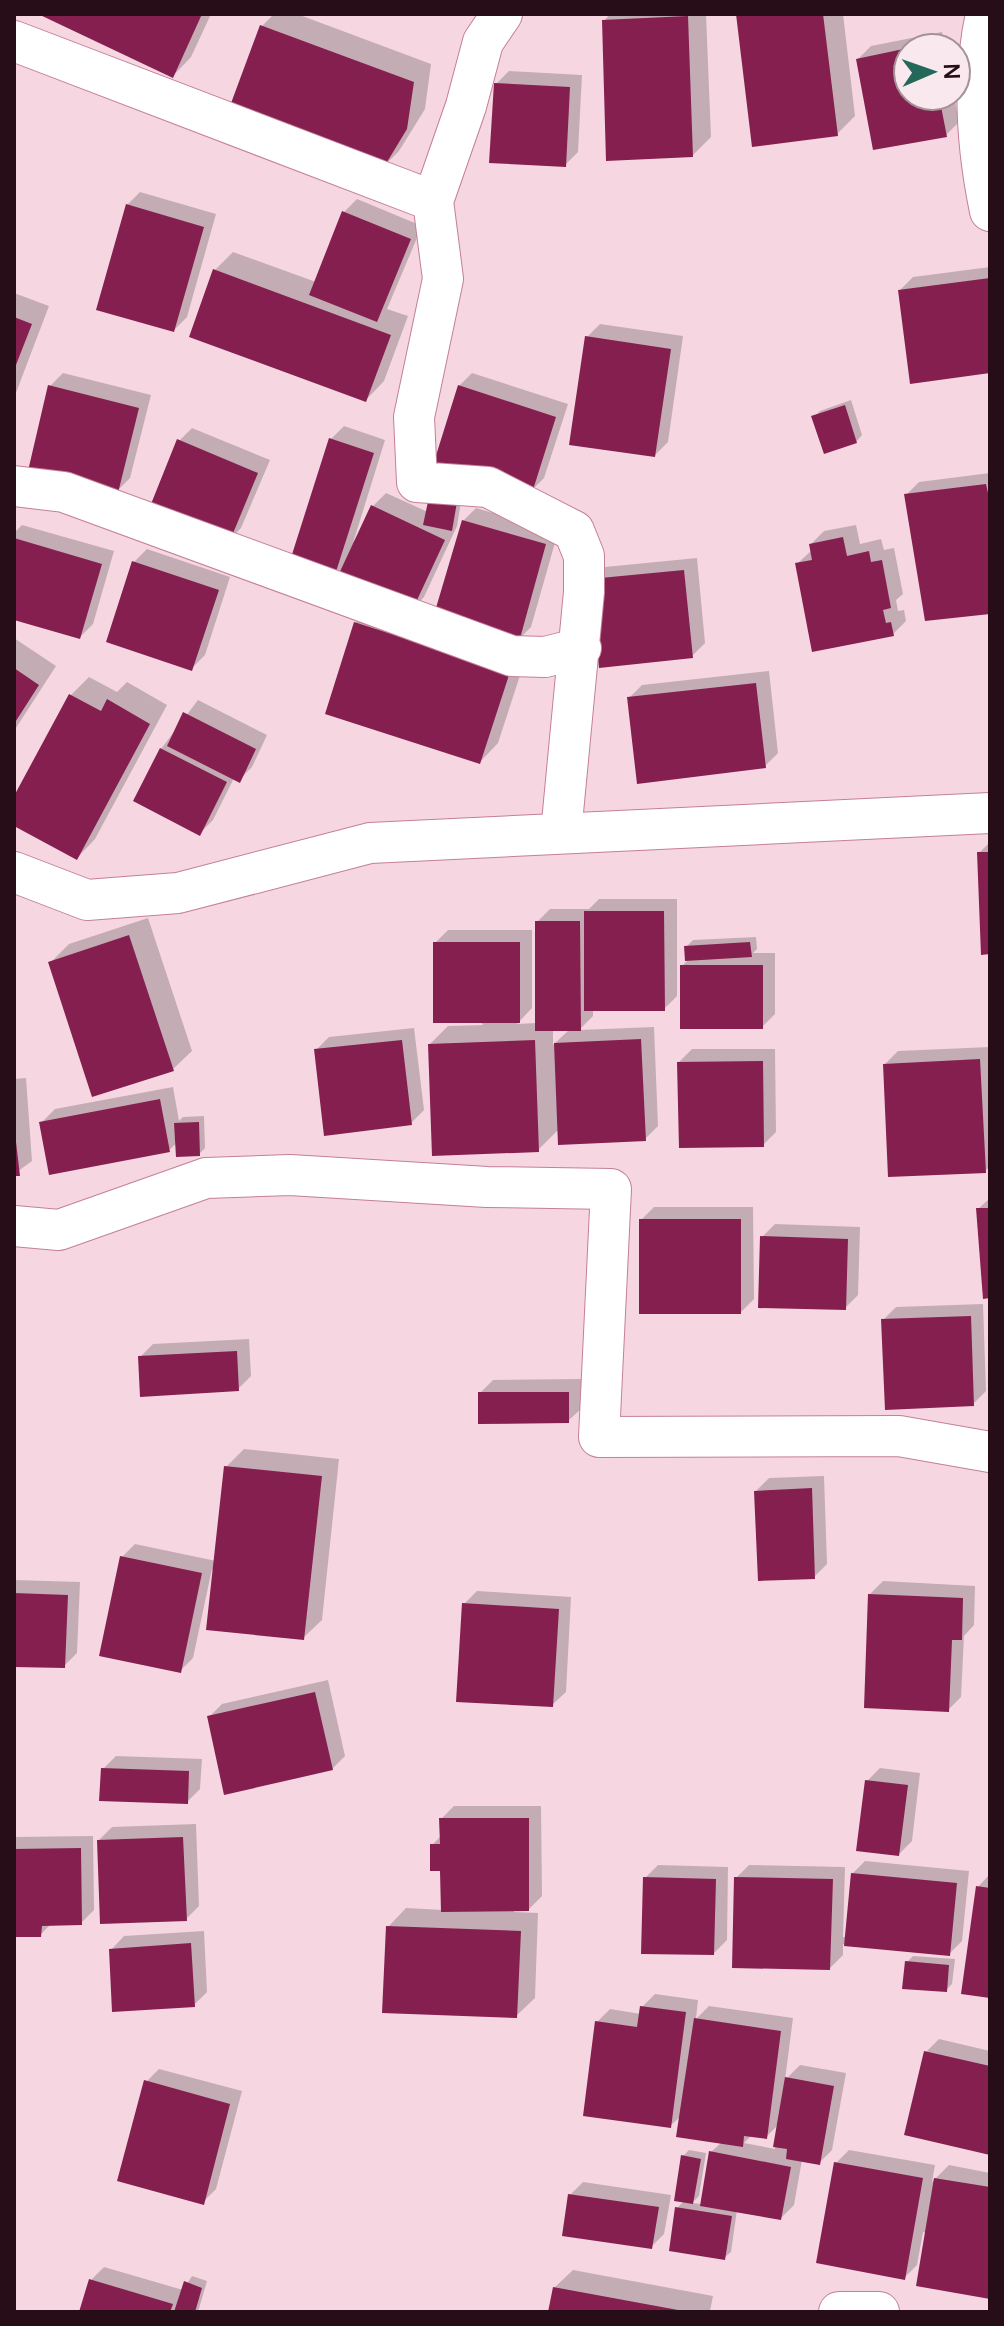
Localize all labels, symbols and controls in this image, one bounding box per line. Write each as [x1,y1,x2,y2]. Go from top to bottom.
north arrow [892,32,972,112]
text: N [937,63,967,80]

